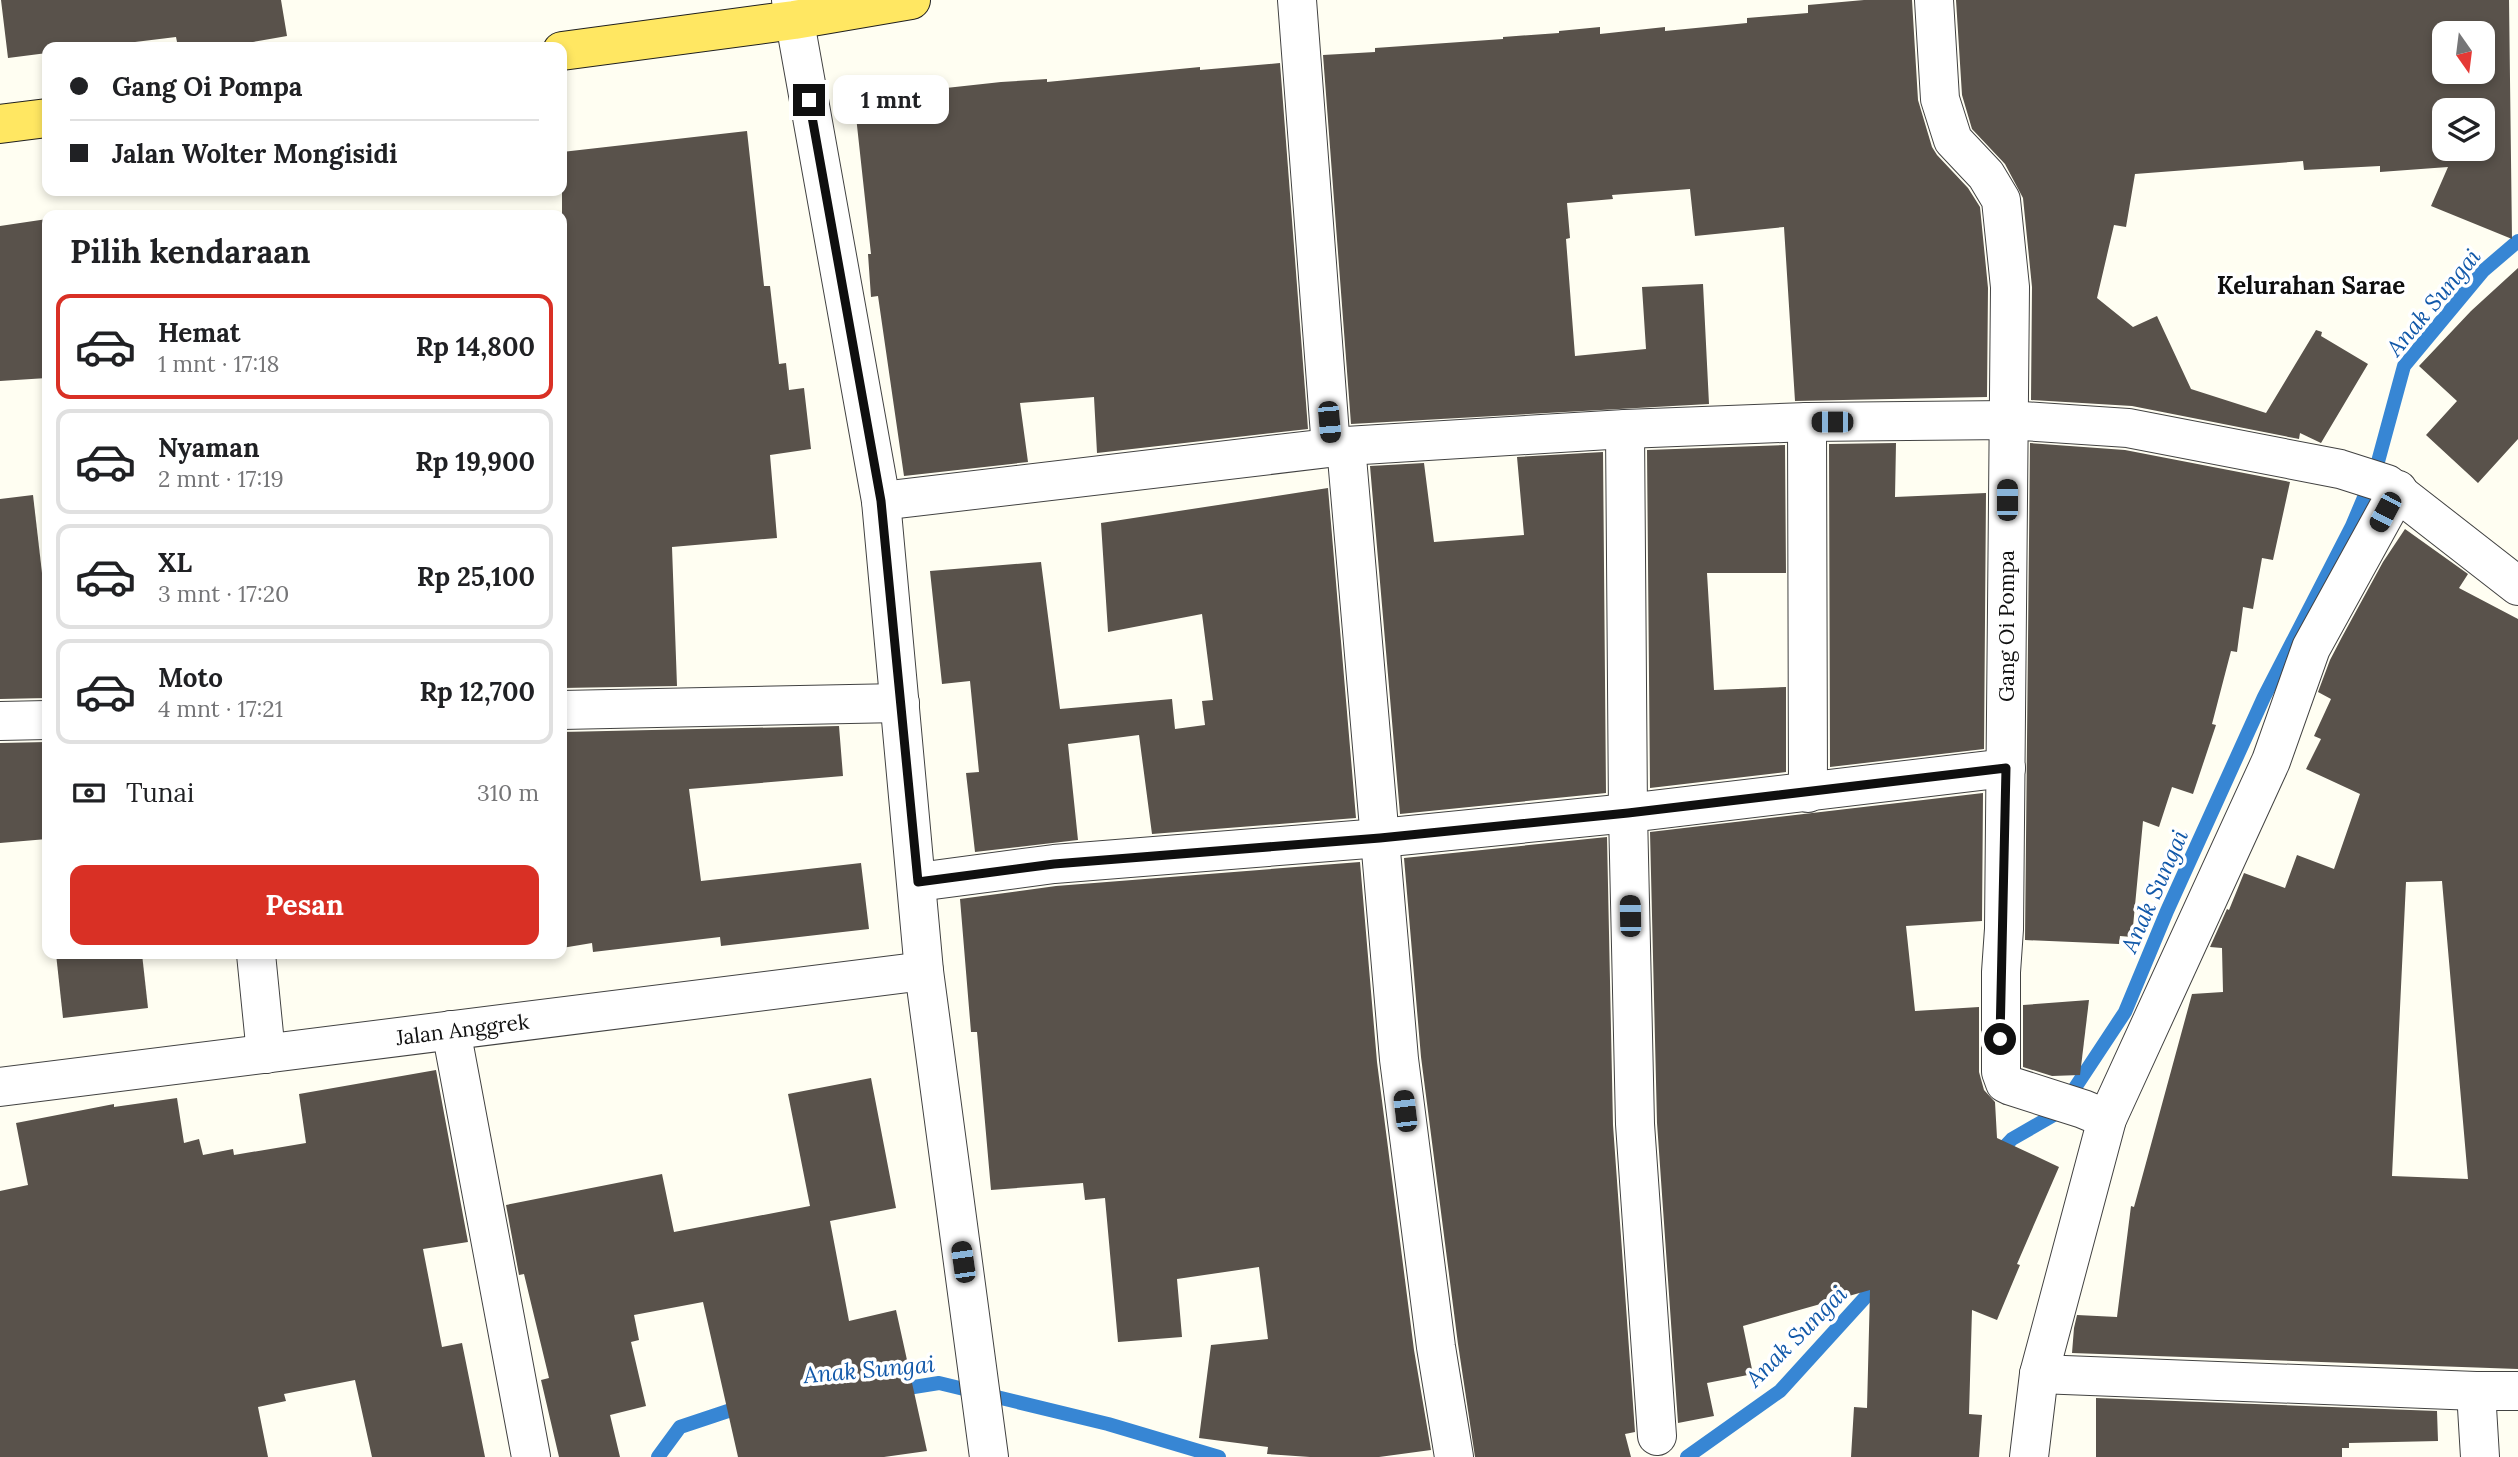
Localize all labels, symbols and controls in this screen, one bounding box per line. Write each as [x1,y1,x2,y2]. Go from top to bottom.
north arrow [2432,21,2496,84]
map controls [2432,21,2495,161]
text: Gang Oi Pompa [112,70,302,103]
callout: 1 mnt [834,76,949,124]
route end [793,84,825,116]
text: 1 mnt [861,85,921,114]
button: layers [2432,98,2495,161]
text: Jalan Wolter Mongisidi [112,137,398,170]
text: Pilih kendaraan [70,231,310,272]
water label: Anak Sungai [2379,242,2487,363]
district label: Kelurahan Sarae [2217,270,2405,301]
icon: car [74,315,137,378]
text: Hemat [158,316,240,349]
text: Rp 14,800 [416,330,535,363]
text: 1 mnt · 17:18 [158,349,280,378]
car [1317,400,1342,444]
car [1812,412,1854,433]
icon: car [74,430,137,493]
text: Nyaman [158,431,259,464]
text: Rp 19,900 [415,445,535,478]
text: 2 mnt · 17:19 [158,464,284,493]
car [1997,479,2018,521]
car [2366,489,2405,535]
icon: car [74,545,137,608]
text: XL [158,546,192,579]
street label: Gang Oi Pompa [1993,550,2020,702]
text: Rp 25,100 [417,560,535,593]
text: 3 mnt · 17:20 [158,579,289,608]
icon: car [74,660,137,723]
text: Moto [158,661,223,694]
text: Rp 12,700 [419,675,535,708]
text: 4 mnt · 17:21 [158,694,283,723]
icon: cash [70,774,108,812]
text: Tunai [126,776,194,809]
text: 310 m [477,778,539,807]
water label: Anak Sungai [2114,824,2194,958]
button: Pesan [70,865,539,945]
car [1620,895,1641,937]
street label: Jalan Anggrek [393,1007,531,1051]
route start [1984,1023,2016,1055]
car [1393,1089,1418,1133]
car [950,1240,977,1284]
water label: Anak Sungai [1738,1279,1853,1394]
water label: Anak Sungai [801,1349,936,1389]

